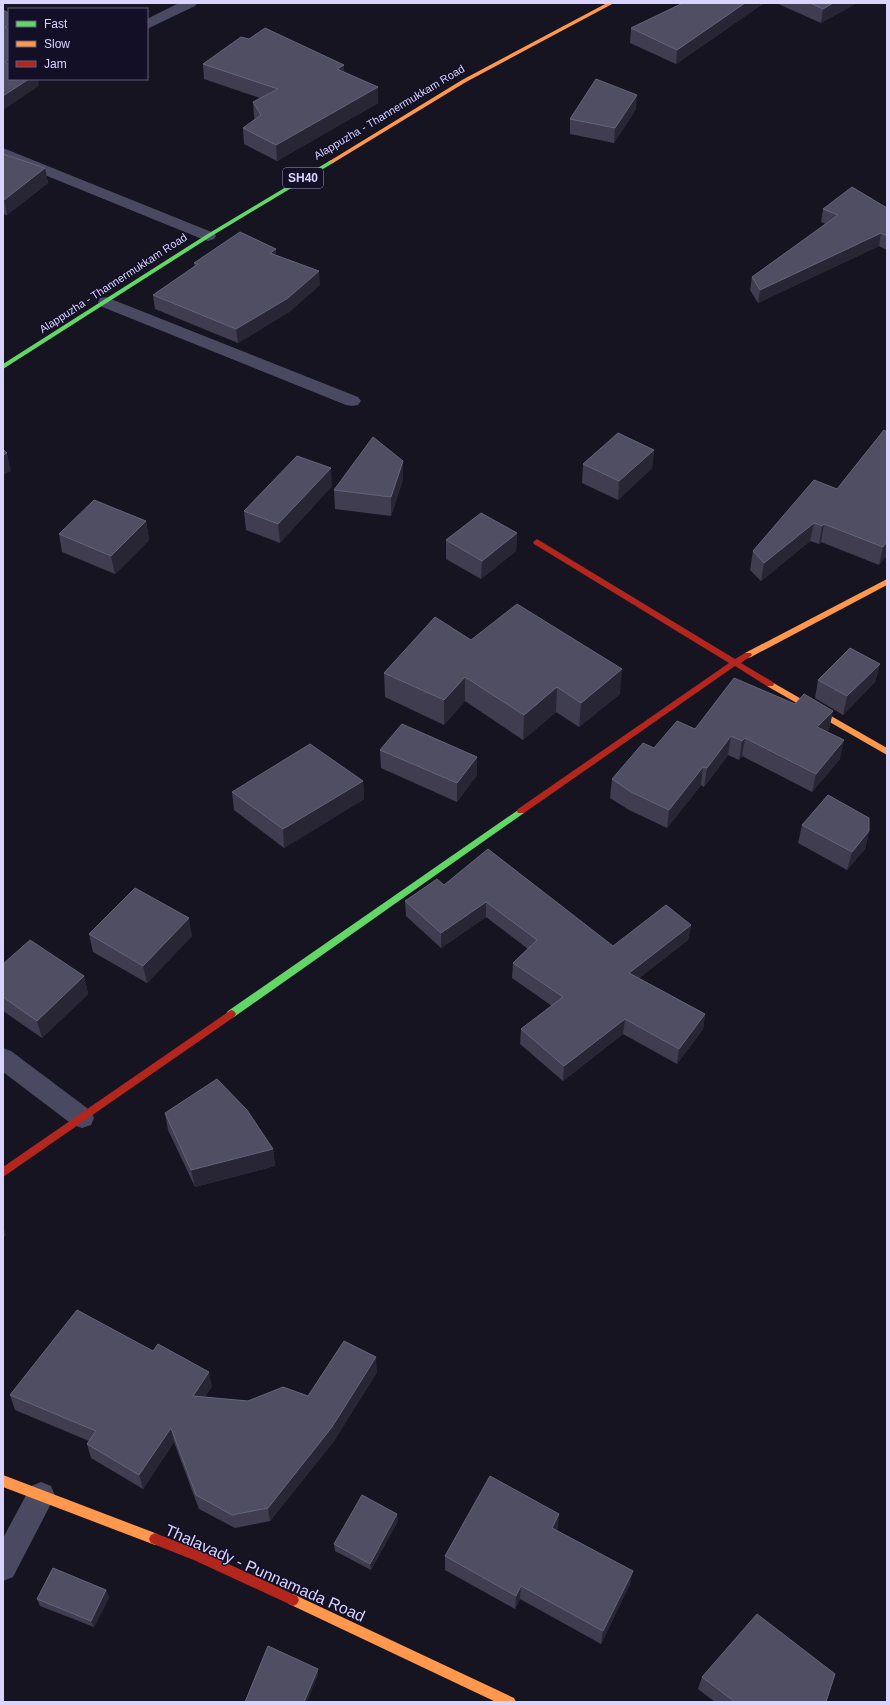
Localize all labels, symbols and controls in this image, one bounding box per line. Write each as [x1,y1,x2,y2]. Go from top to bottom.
legend [8,8,148,80]
text: Fast [44,17,68,31]
text: Slow [44,37,70,51]
text: Jam [44,57,67,71]
street label: Alappuzha - Thannermukkam Road [312,62,466,162]
road number: SH40 [283,168,323,188]
street label: Alappuzha - Thannermukkam Road [37,231,189,335]
street label: Thalavady - Punnamada Road [162,1521,368,1625]

